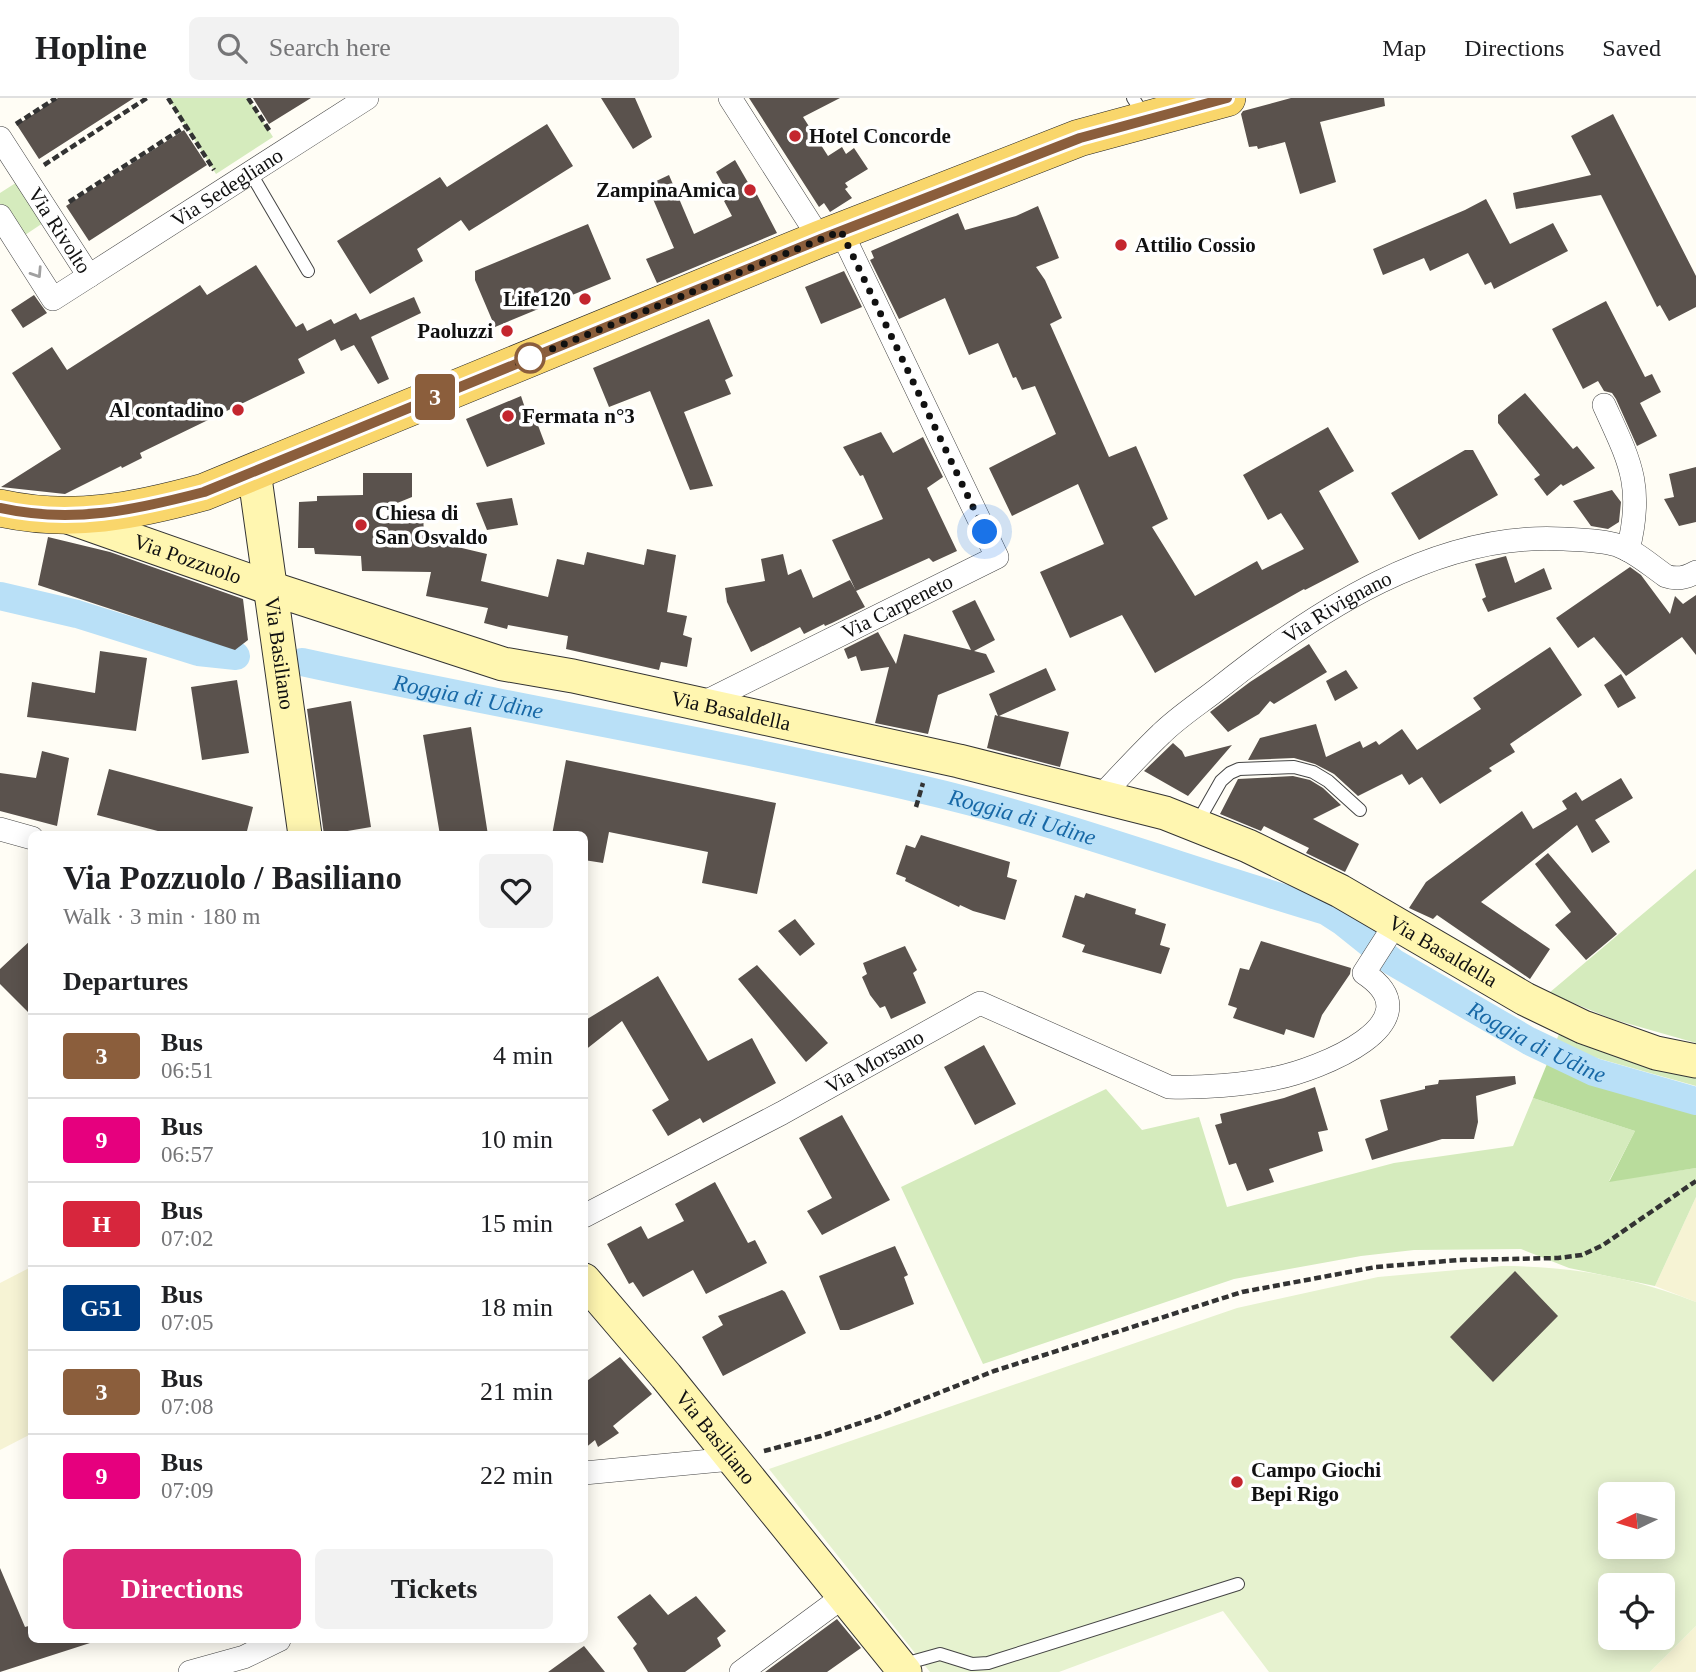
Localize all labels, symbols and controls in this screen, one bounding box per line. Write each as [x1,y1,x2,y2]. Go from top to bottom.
search box [189,17,679,80]
icon: search [213,29,251,67]
text: Hopline [35,30,147,66]
text: Search here [269,33,391,62]
text: Map [1382,35,1426,61]
text: Directions [1464,35,1564,61]
text: Saved [1602,35,1661,61]
place label: Hotel Concorde [809,124,951,148]
marker: Hotel Concorde [787,128,803,144]
street label: Via Sedegliano [167,143,287,232]
place label: ZampinaAmica [596,178,736,202]
marker: ZampinaAmica [742,182,758,198]
street label: Via Rivolto [23,183,96,278]
place label: Attilio Cossio [1135,233,1256,257]
marker: Attilio Cossio [1113,237,1129,253]
one-way arrow [29,266,42,279]
place label: Life120 [503,287,571,311]
marker: Life120 [577,291,593,307]
place label: Paoluzzi [417,319,493,343]
marker: Paoluzzi [499,323,515,339]
unlabelled marker [515,343,545,373]
line badge: 3 [412,374,458,420]
text: 3 [429,384,441,410]
place label: Al contadino [109,398,224,422]
marker: Al contadino [230,402,246,418]
place label: Fermata n°3 [522,404,635,428]
marker: Fermata n°3 [500,408,516,424]
place label: Chiesa di San Osvaldo [375,501,488,549]
your location [967,514,1002,549]
marker: Chiesa di San Osvaldo [353,517,369,533]
street label: Via Pozzuolo [131,529,245,589]
street label: Via Rivignano [1278,566,1395,648]
street label: Via Carpeneto [838,569,957,644]
street label: Via Basiliano [260,595,299,711]
water label: Roggia di Udine [390,669,545,723]
street label: Via Basaldella [669,686,794,736]
water label: Roggia di Udine [945,784,1099,850]
button: heart [479,854,553,928]
text: Via Pozzuolo / Basiliano [63,860,402,896]
text: Walk · 3 min · 180 m [63,904,260,929]
street label: Via Basaldella [1384,910,1502,993]
text: Departures [63,967,188,996]
water label: Roggia di Udine [1463,995,1608,1087]
street label: Via Morsano [821,1025,928,1099]
text: Bus [161,1028,203,1057]
text: 4 min [493,1041,553,1070]
text: 3 [96,1043,108,1069]
text: 06:51 [161,1058,213,1083]
text: Bus [161,1112,203,1141]
text: 10 min [480,1125,553,1154]
text: 9 [96,1127,108,1153]
text: 06:57 [161,1142,213,1167]
text: Bus [161,1196,203,1225]
text: 15 min [480,1209,553,1238]
text: H [92,1211,111,1237]
text: 07:02 [161,1226,213,1251]
text: Bus [161,1280,203,1309]
text: 18 min [480,1293,553,1322]
text: G51 [80,1295,123,1321]
text: 07:05 [161,1310,213,1335]
text: Bus [161,1364,203,1393]
text: 21 min [480,1377,553,1406]
text: 3 [96,1379,108,1405]
street label: Via Basiliano [670,1385,761,1489]
text: 07:08 [161,1394,213,1419]
text: Bus [161,1448,203,1477]
place label: Campo Giochi Bepi Rigo [1251,1458,1381,1506]
text: 22 min [480,1461,553,1490]
text: 9 [96,1463,108,1489]
marker: Campo Giochi Bepi Rigo [1229,1474,1245,1490]
text: 07:09 [161,1478,213,1503]
north arrow [1598,1482,1675,1559]
map controls [1598,1482,1675,1650]
button: Directions [63,1549,301,1629]
button: Tickets [315,1549,553,1629]
button: locate [1598,1573,1675,1650]

